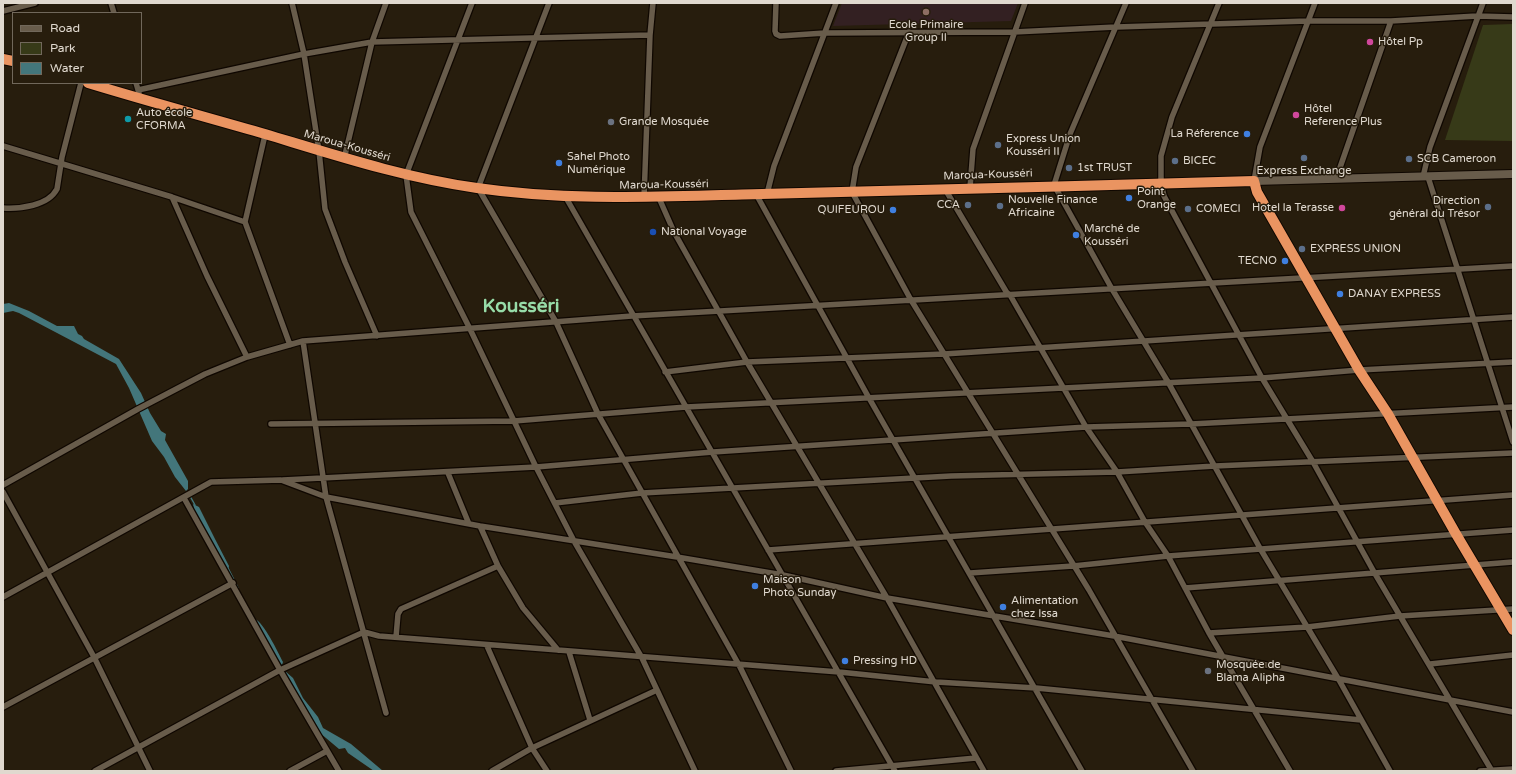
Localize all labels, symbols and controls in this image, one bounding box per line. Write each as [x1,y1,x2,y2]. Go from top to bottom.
marker: Ecole Primaire Group II [921,7,931,17]
legend [12,12,142,84]
place label: Ecole Primaire Group II [889,18,963,44]
text: Road [50,21,80,35]
place label: Hôtel Pp [1378,35,1423,49]
marker: Hôtel Pp [1365,37,1375,47]
text: Park [50,41,76,55]
text: Water [50,61,84,75]
place label: Hôtel Reference Plus [1304,102,1382,128]
place label: Auto école CFORMA [136,106,192,132]
marker: Hôtel Reference Plus [1291,110,1301,120]
marker: Auto école CFORMA [123,114,133,124]
place label: Grande Mosquée [619,115,709,129]
marker: Grande Mosquée [606,117,616,127]
street label: Maroua-Kousséri [302,127,392,165]
place label: La Réference [1170,127,1239,141]
marker: La Réference [1242,129,1252,139]
place label: Express Union Kousséri II [1006,132,1081,158]
marker: Express Union Kousséri II [993,140,1003,150]
place label: Sahel Photo Numérique [567,150,630,176]
place label: SCB Cameroon [1417,152,1496,166]
marker: Express Exchange [1299,153,1309,163]
place label: BICEC [1183,154,1216,168]
marker: SCB Cameroon [1404,154,1414,164]
marker: BICEC [1170,156,1180,166]
marker: Sahel Photo Numérique [554,158,564,168]
place label: 1st TRUST [1077,161,1132,175]
marker: 1st TRUST [1064,163,1074,173]
place label: Express Exchange [1256,164,1352,178]
street label: Maroua-Kousséri [943,167,1033,183]
street label: Maroua-Kousséri [619,178,709,192]
place label: Point Orange [1137,185,1176,211]
place label: Nouvelle Finance Africaine [1008,193,1098,219]
marker: Point Orange [1124,193,1134,203]
place label: Direction général du Trésor [1389,194,1480,220]
place label: CCA [937,198,960,212]
marker: CCA [963,200,973,210]
marker: Nouvelle Finance Africaine [995,201,1005,211]
place label: Hotel la Terasse [1252,201,1334,215]
place label: COMECI [1196,202,1241,216]
marker: Direction général du Trésor [1483,202,1493,212]
place label: QUIFEUROU [817,203,885,217]
marker: Hotel la Terasse [1337,203,1347,213]
marker: COMECI [1183,204,1193,214]
marker: QUIFEUROU [888,205,898,215]
place label: Marché de Kousséri [1084,222,1140,248]
place label: National Voyage [661,225,747,239]
marker: National Voyage [648,227,658,237]
marker: Marché de Kousséri [1071,230,1081,240]
place label: EXPRESS UNION [1310,242,1401,256]
marker: EXPRESS UNION [1297,244,1307,254]
place label: TECNO [1238,254,1277,268]
marker: TECNO [1280,256,1290,266]
place label: DANAY EXPRESS [1348,287,1441,301]
marker: DANAY EXPRESS [1335,289,1345,299]
district label: Kousséri [483,296,559,318]
place label: Maison Photo Sunday [763,573,836,599]
marker: Maison Photo Sunday [750,581,760,591]
place label: Alimentation chez Issa [1011,594,1078,620]
marker: Alimentation chez Issa [998,602,1008,612]
place label: Pressing HD [853,654,917,668]
marker: Pressing HD [840,656,850,666]
place label: Mosquée de Blama Alipha [1216,658,1285,684]
marker: Mosquée de Blama Alipha [1203,666,1213,676]

